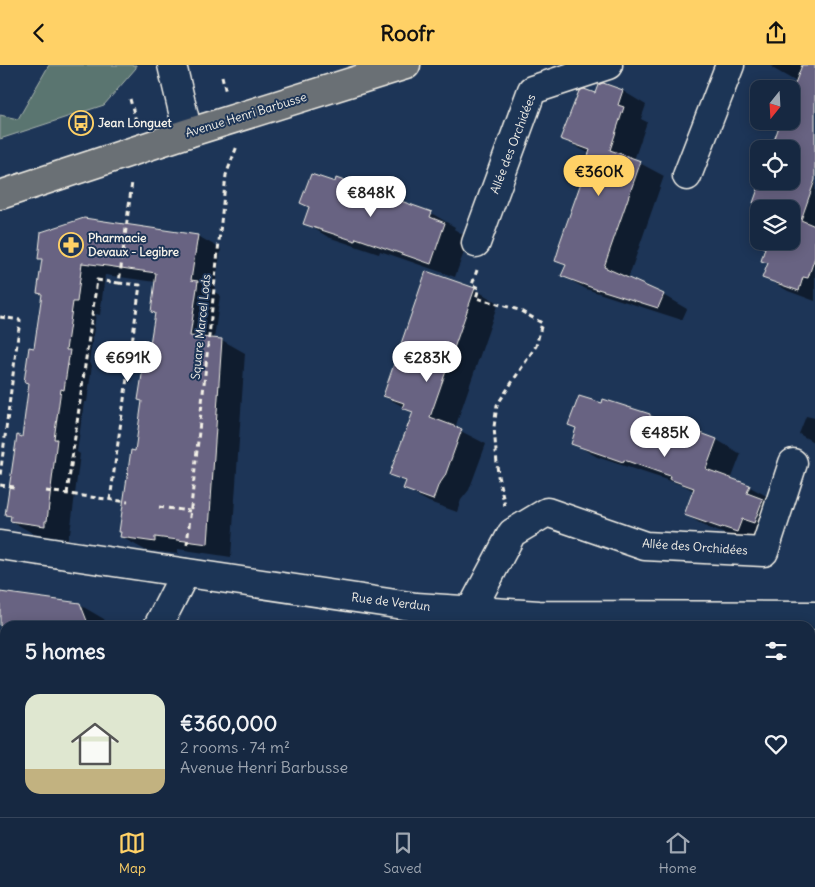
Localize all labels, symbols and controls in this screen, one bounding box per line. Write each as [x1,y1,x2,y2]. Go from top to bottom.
icon: back [25,19,53,47]
text: Roofr [380,19,435,47]
icon: share [762,19,790,47]
north arrow [750,80,800,130]
map controls [750,80,800,250]
street label: Avenue Henri Barbusse [183,89,308,140]
street label: Allée des Orchidées [487,92,539,196]
bus stop icon: Jean Longuet [68,110,94,136]
place label: Jean Longuet [98,115,172,131]
button: locate [750,140,800,190]
pin: €360K [564,155,634,197]
text: €360K [574,161,624,181]
pin: €848K [336,175,406,218]
text: €848K [347,182,395,202]
button: layers [750,200,800,250]
place label: Pharmacie Devaux - Legibre [88,230,179,260]
pharmacy icon: Pharmacie Devaux - Legibre [58,232,84,258]
street label: Square Marcel Lods [188,274,213,380]
pin: €691K [93,341,163,383]
pin: €283K [392,341,462,383]
text: €691K [106,347,150,367]
text: €283K [403,347,451,367]
pin: €485K [630,415,700,458]
text: €485K [641,422,689,442]
street label: Allée des Orchidées [642,535,748,558]
street label: Rue de Verdun [351,589,431,614]
icon: filters [762,637,790,665]
text: 5 homes [25,638,105,665]
text: €360,000 [180,710,277,737]
icon: home [65,714,125,774]
icon: heart [762,730,790,758]
text: 2 rooms · 74 m² [180,737,290,757]
text: Avenue Henri Barbusse [180,757,348,777]
tab: Map [118,829,146,877]
tab: Saved [383,829,422,877]
tab: Home [659,829,696,877]

